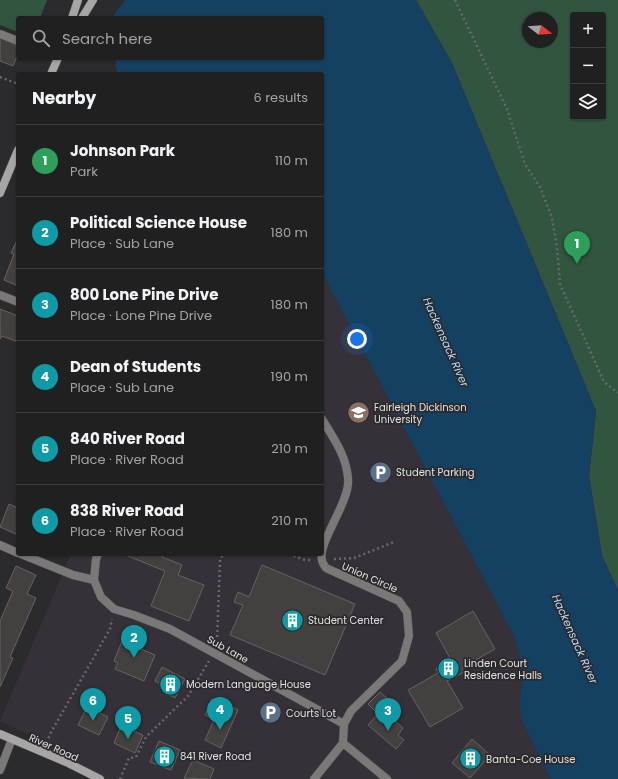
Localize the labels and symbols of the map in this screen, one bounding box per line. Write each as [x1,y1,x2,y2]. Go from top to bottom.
north arrow [522,12,558,48]
pin: 1 [564,231,590,264]
water label: Hackensack River [419,295,473,390]
your location [347,329,367,349]
school or university icon: Fairleigh Dickinson University [346,400,372,426]
place label: Fairleigh Dickinson University [374,400,467,427]
parking icon: Student Parking [368,459,394,485]
place label: Student Parking [396,465,475,480]
street label: Union Circle [339,558,400,596]
water label: Hackensack River [548,592,602,687]
building icon: Student Center [279,607,305,633]
place label: Student Center [308,613,384,628]
pin: 2 [121,625,147,658]
street label: Sub Lane [204,632,251,667]
building icon: Linden Court Residence Halls [436,656,462,682]
place label: Linden Court Residence Halls [464,656,542,683]
building icon: Modern Language House [158,671,184,697]
place label: Modern Language House [186,677,311,692]
pin: 6 [80,688,106,721]
pin: 4 [207,697,233,730]
pin: 3 [375,698,401,731]
parking icon: Courts Lot [258,700,284,726]
pin: 5 [115,706,141,739]
place label: Courts Lot [286,706,336,721]
street label: River Road [27,730,81,765]
building icon: 841 River Road [152,743,178,769]
building icon: Banta-Coe House [458,746,484,772]
place label: 841 River Road [180,749,251,764]
place label: Banta-Coe House [486,752,575,767]

